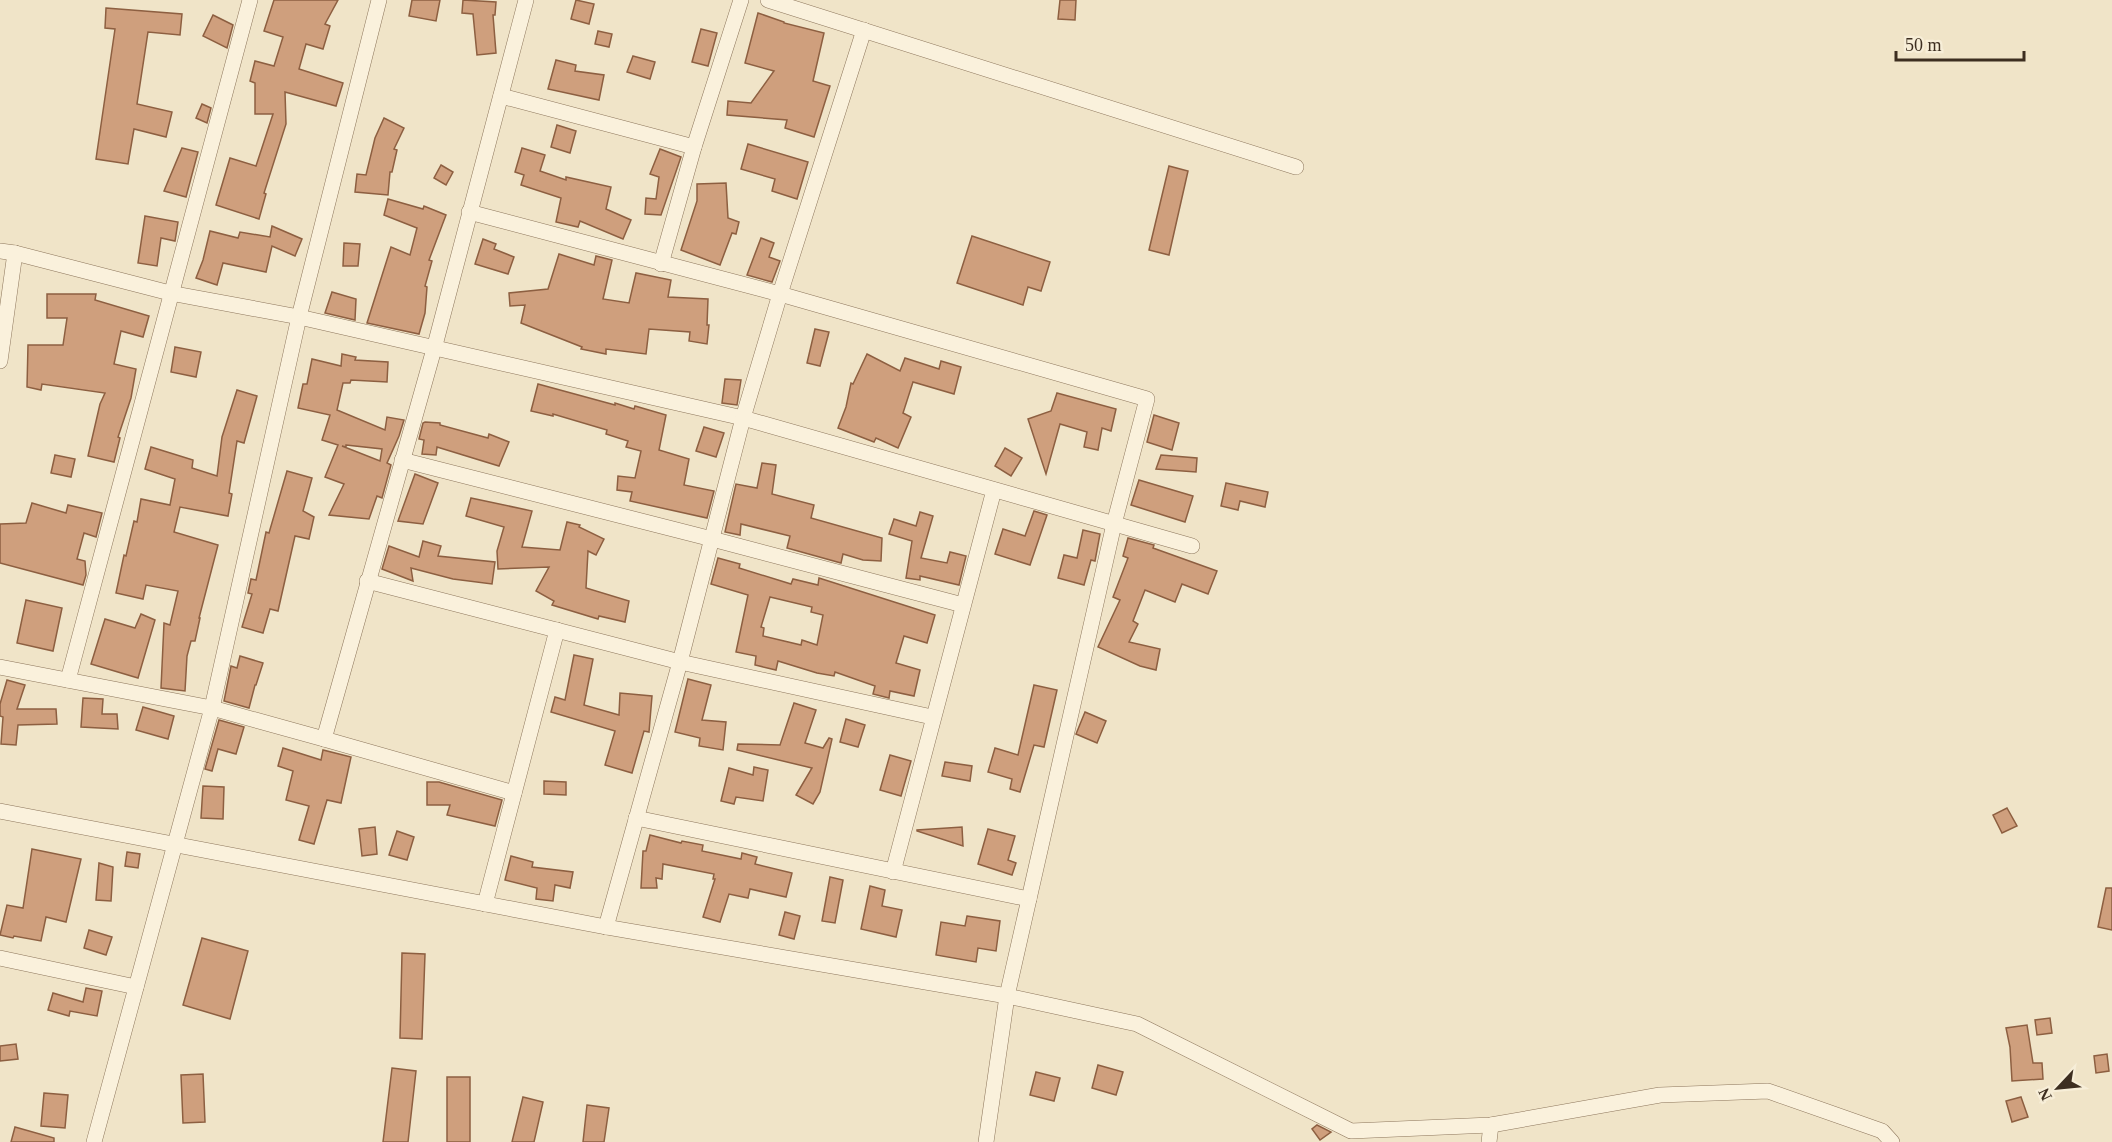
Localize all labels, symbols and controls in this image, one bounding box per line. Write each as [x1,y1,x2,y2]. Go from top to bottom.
scale bar [1896,24,2024,62]
text: 50 m [1905,35,1942,55]
north arrow [2028,1058,2088,1118]
text: N [2035,1085,2055,1103]

